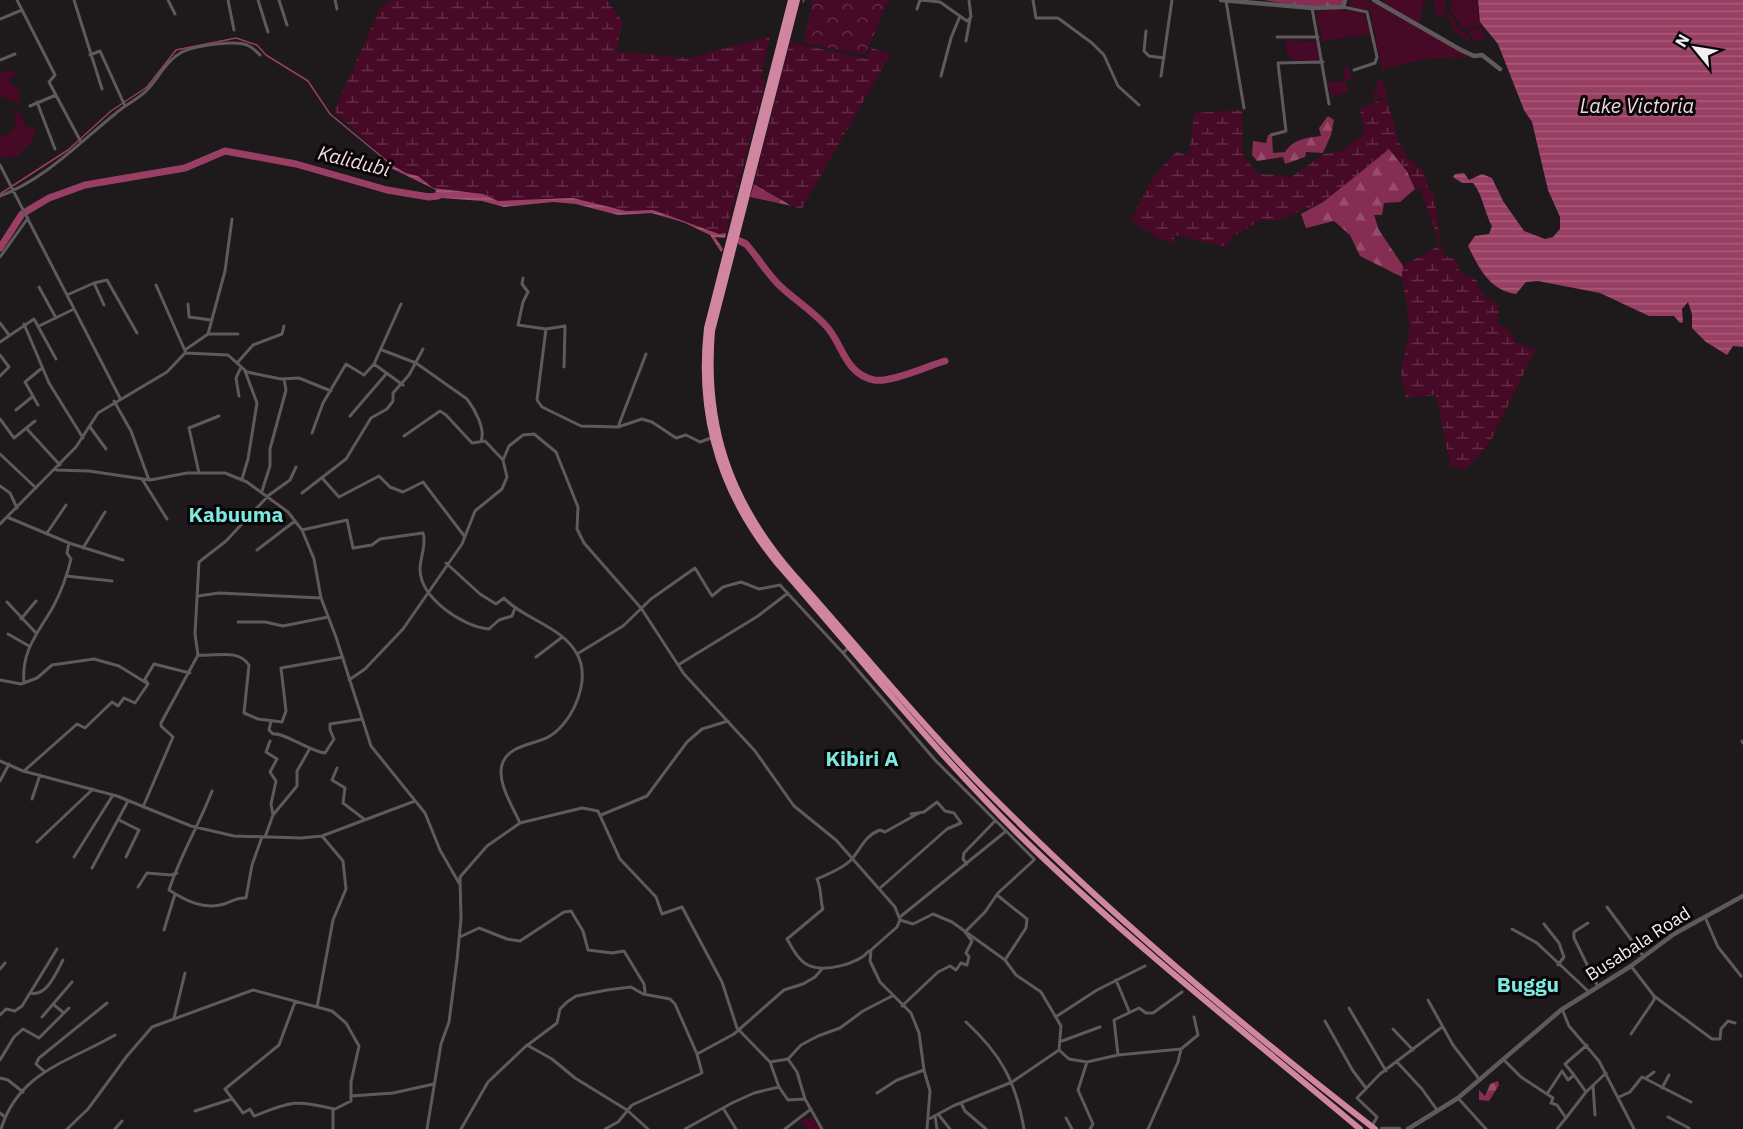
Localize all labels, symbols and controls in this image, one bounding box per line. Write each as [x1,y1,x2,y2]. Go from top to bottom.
north arrow [1665,18,1725,78]
text: N [1670,30,1694,51]
water label: Lake Victoria [1580,92,1694,119]
water label: Kalidubi [315,139,394,183]
district label: Kabuuma [189,500,283,528]
district label: Kibiri A [825,744,899,772]
street label: Busabala Road [1581,901,1695,986]
district label: Buggu [1497,970,1559,998]

